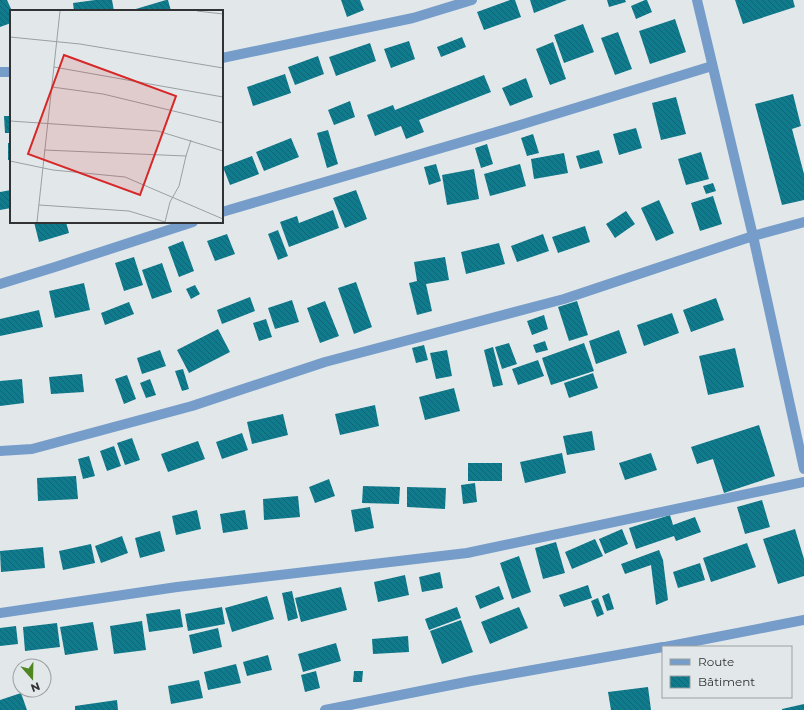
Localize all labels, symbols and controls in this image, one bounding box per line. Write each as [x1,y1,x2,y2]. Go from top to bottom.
inset map [10,10,223,223]
legend [662,646,792,698]
text: Route [698,654,734,669]
north arrow [12,658,52,698]
text: Bâtiment [698,674,755,689]
text: N [29,679,42,695]

